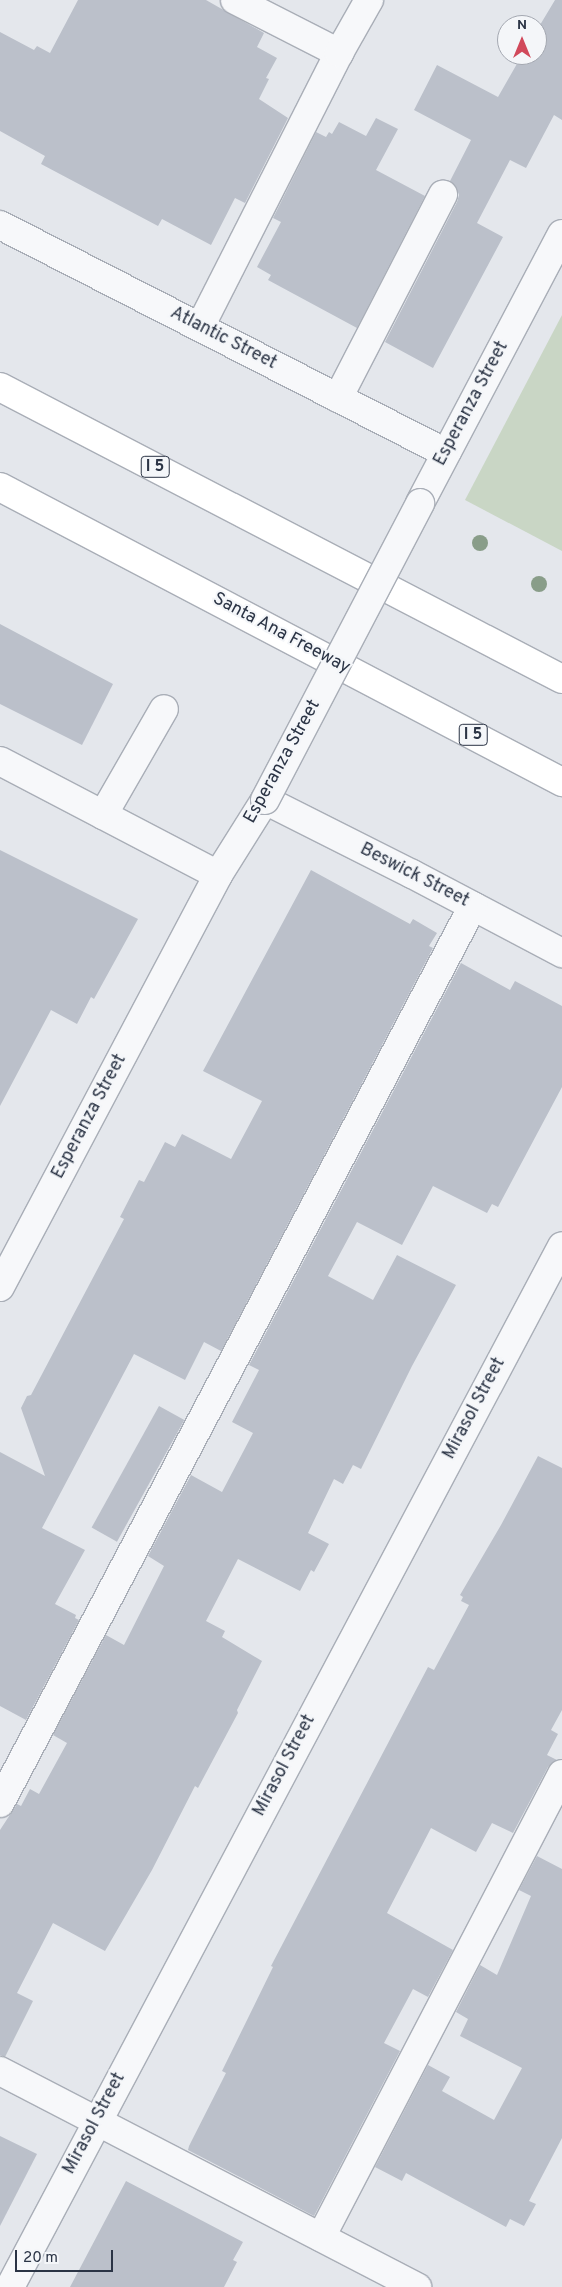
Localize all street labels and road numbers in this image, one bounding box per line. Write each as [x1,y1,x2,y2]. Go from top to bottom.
street label: Atlantic Street [166,303,280,375]
street label: Esperanza Street [430,338,514,470]
road number: I 5 [140,454,170,481]
street label: Santa Ana Freeway [208,588,354,680]
street label: Esperanza Street [240,696,326,828]
road number: I 5 [458,722,488,748]
street label: Beswick Street [356,839,472,913]
street label: Esperanza Street [48,1051,132,1183]
street label: Mirasol Street [439,1355,511,1463]
street label: Mirasol Street [249,1712,321,1820]
street label: Mirasol Street [59,2070,131,2178]

